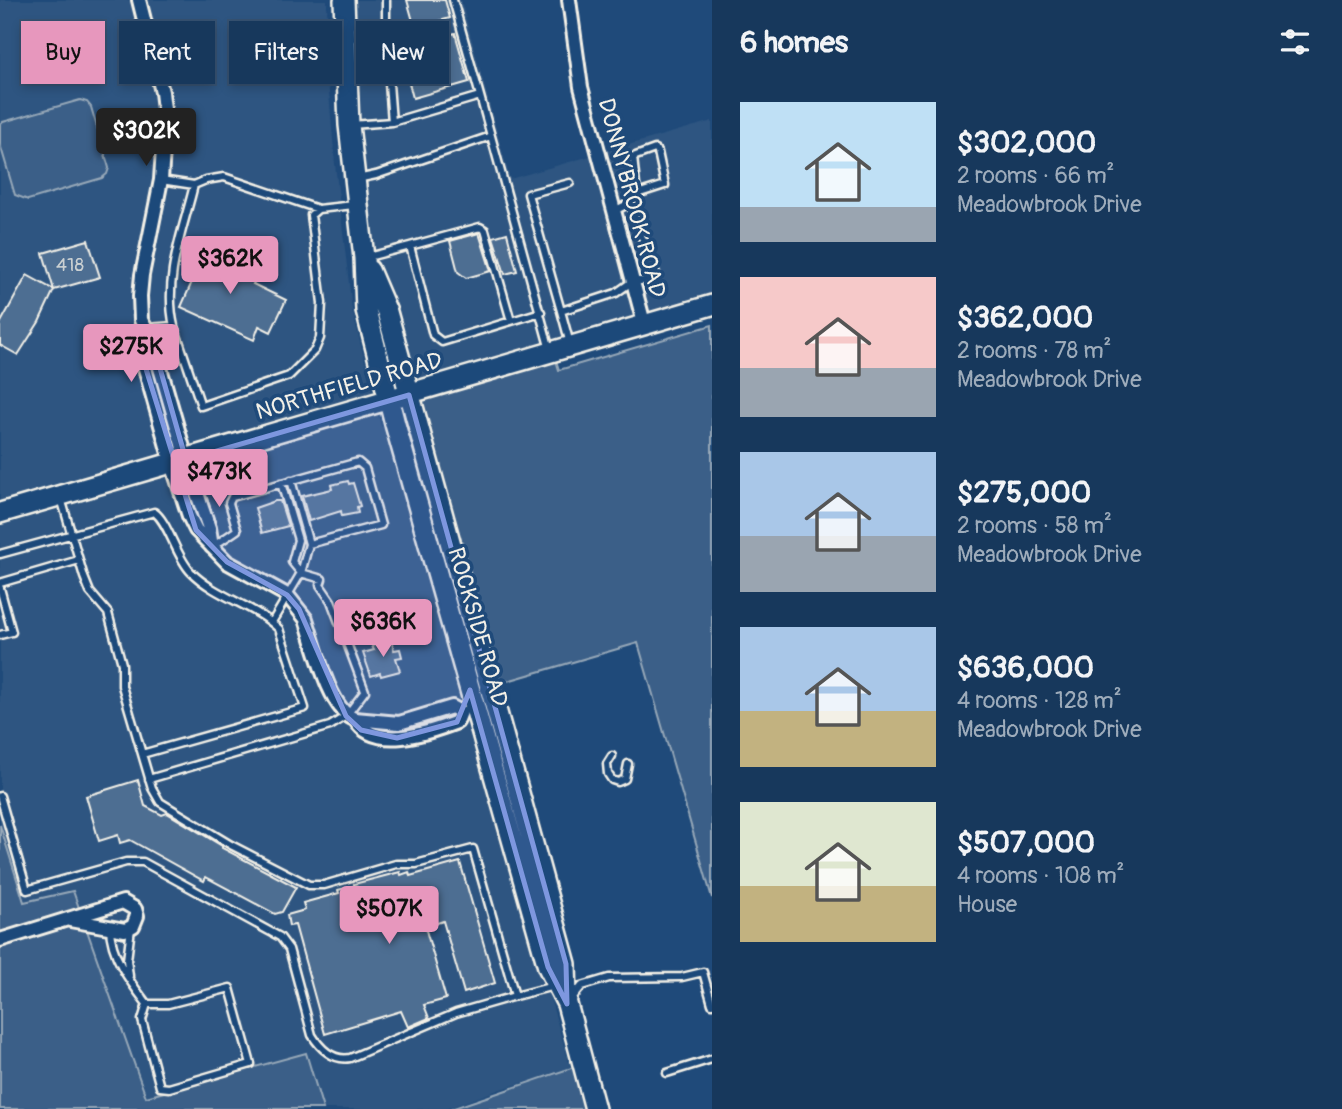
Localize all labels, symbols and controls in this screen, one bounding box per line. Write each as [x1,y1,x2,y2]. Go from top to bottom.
chip: Buy [21,21,105,84]
chip: Rent [119,21,215,84]
chip: Filters [229,21,342,84]
chip: New [356,21,449,84]
icon: filters [1276,23,1314,61]
text: 6 homes [740,24,848,61]
street label: DONNYBROOK ROAD [591,95,673,301]
pin: $302K [97,108,195,168]
text: $302K [112,116,180,145]
text: $302,000 [957,124,1096,161]
icon: home [796,130,880,214]
text: 2 rooms · 66 m² [957,161,1114,190]
text: Meadowbrook Drive [957,190,1141,219]
pin: $362K [181,236,279,296]
text: $362K [197,244,263,273]
house number: 418 [56,253,84,277]
text: $362,000 [957,299,1093,336]
icon: home [796,305,880,389]
pin: $275K [82,324,180,384]
text: $275K [99,332,163,361]
text: 2 rooms · 78 m² [957,336,1111,365]
street label: NORTHFIELD ROAD [252,345,446,427]
text: Meadowbrook Drive [957,365,1141,394]
pin: $473K [170,449,268,509]
text: $473K [187,457,251,486]
text: $275,000 [957,474,1091,511]
icon: home [796,480,880,564]
text: 2 rooms · 58 m² [957,511,1112,540]
text: Meadowbrook Drive [957,540,1141,569]
street label: ROCKSIDE ROAD [441,544,515,710]
pin: $636K [334,600,432,659]
text: $636K [350,607,416,636]
text: $636,000 [957,649,1094,686]
icon: home [796,655,880,739]
text: 4 rooms · 128 m² [957,686,1122,715]
text: Meadowbrook Drive [957,715,1141,744]
text: $507,000 [957,824,1095,861]
icon: home [796,830,880,914]
text: 4 rooms · 108 m² [957,861,1124,890]
pin: $507K [340,886,438,946]
text: House [957,890,1017,919]
text: $507K [356,894,422,923]

